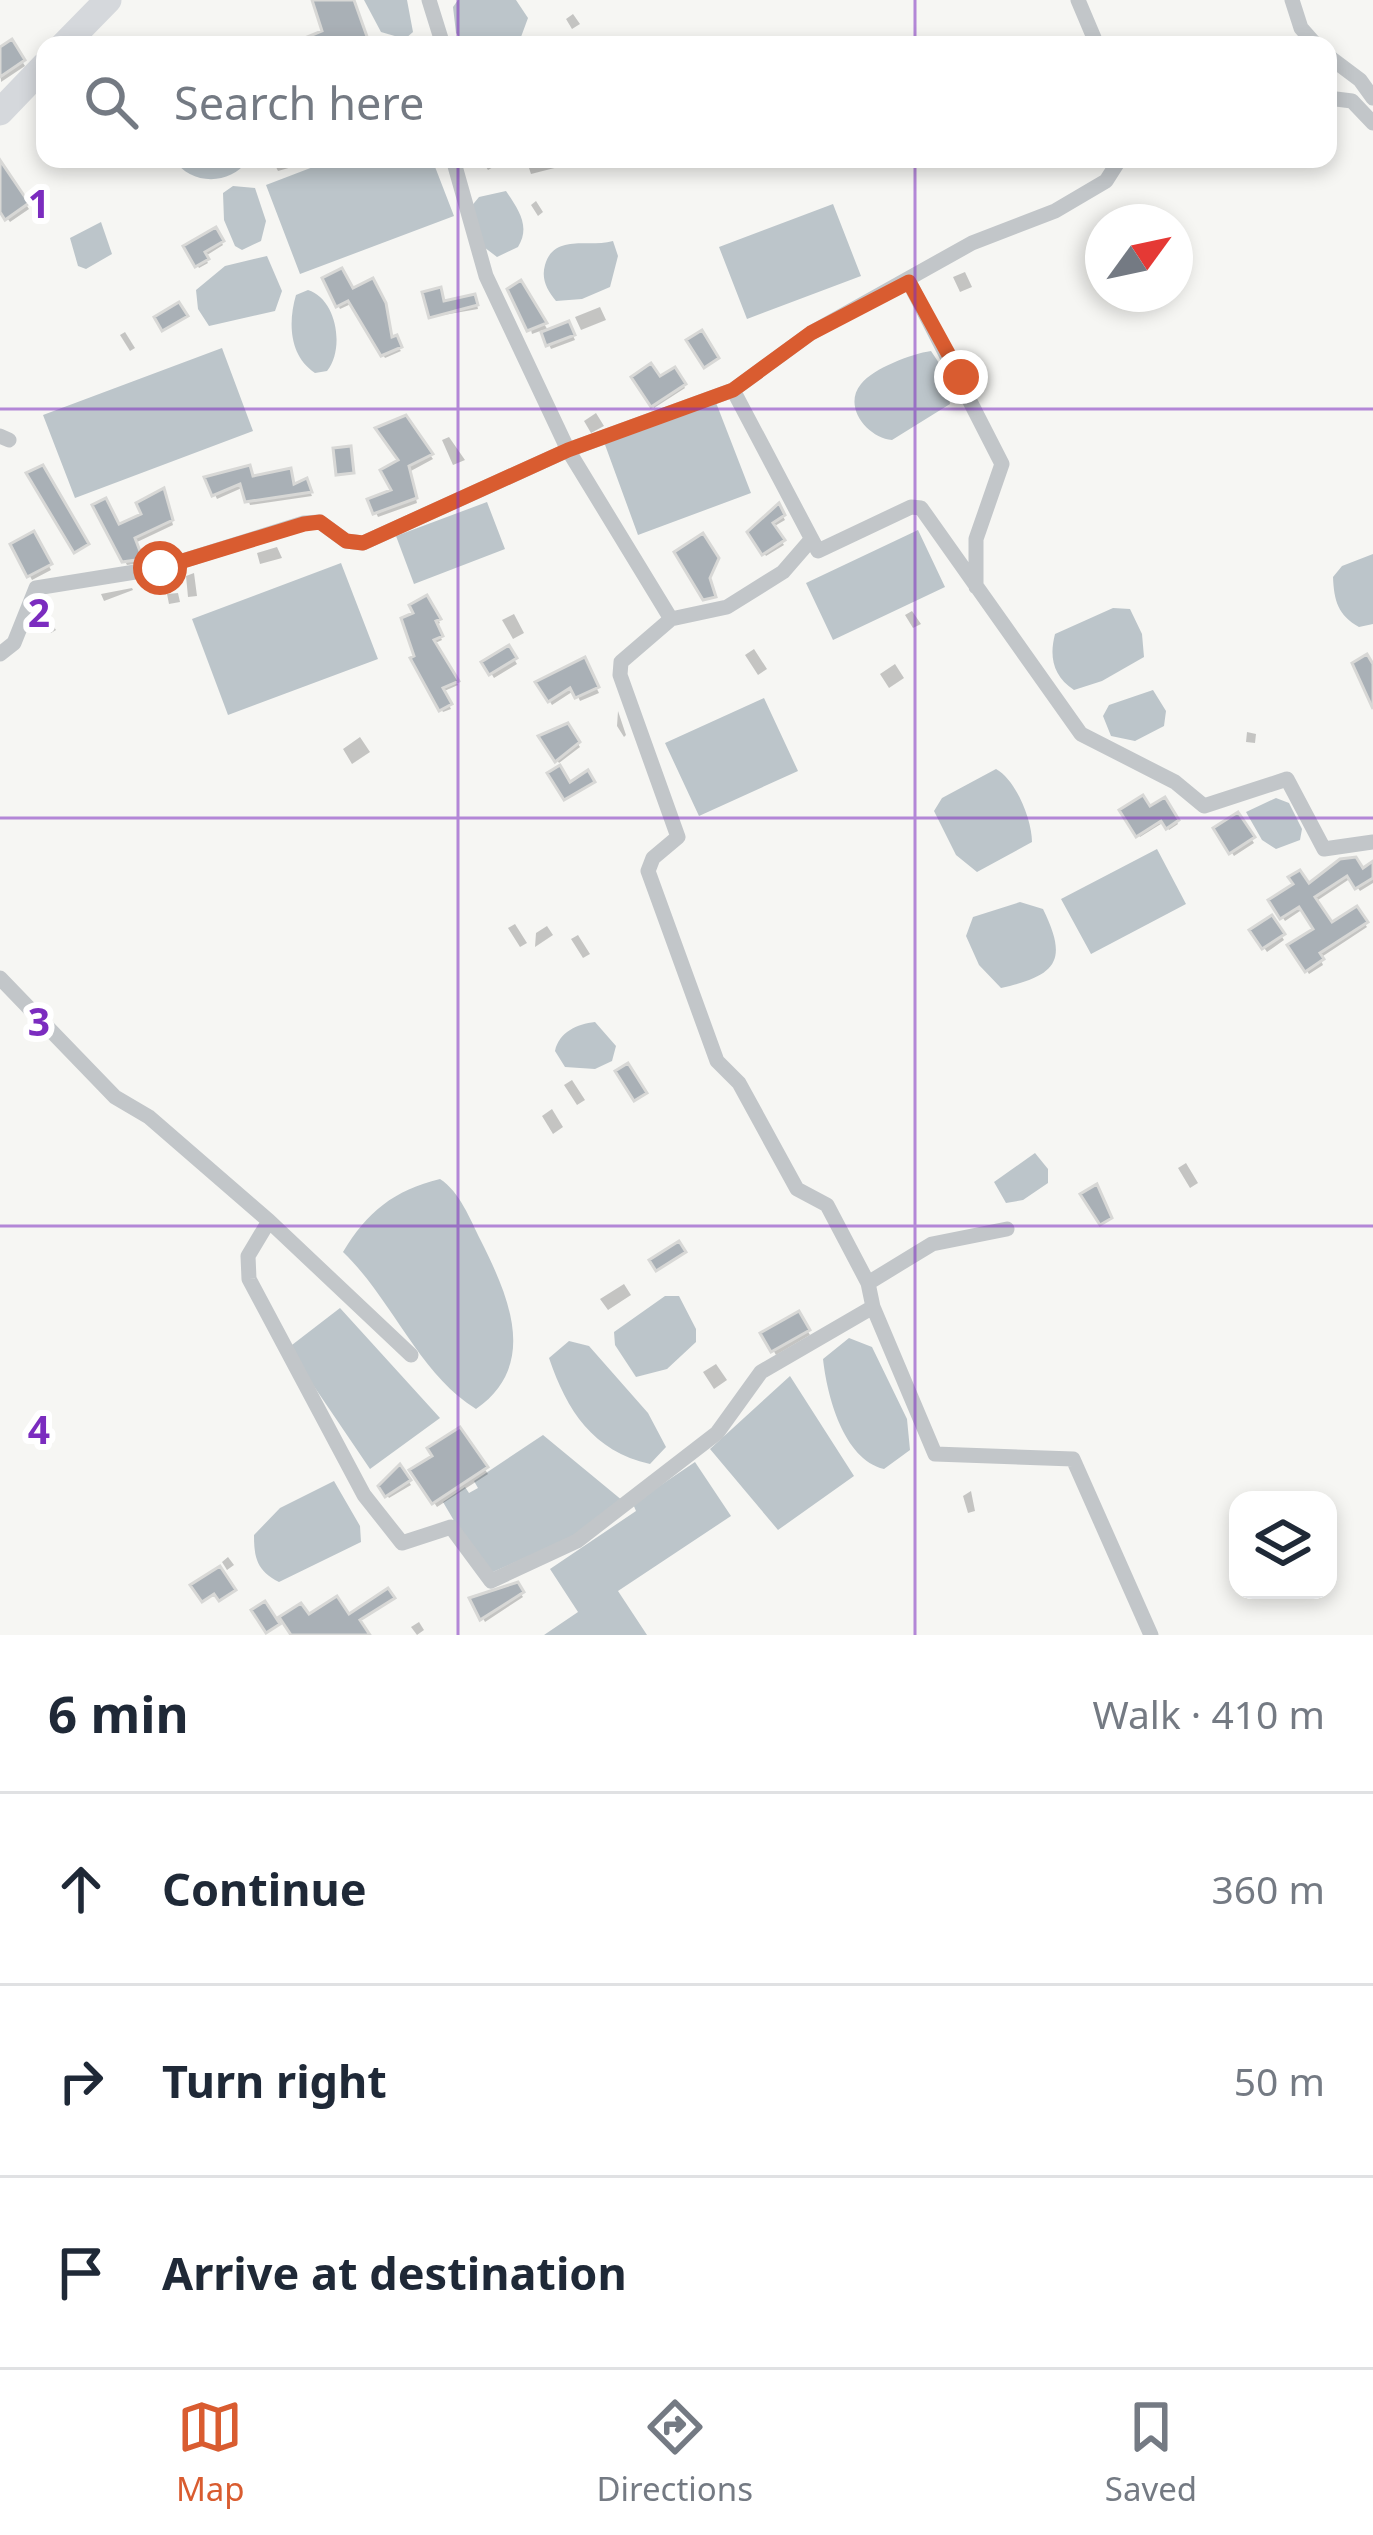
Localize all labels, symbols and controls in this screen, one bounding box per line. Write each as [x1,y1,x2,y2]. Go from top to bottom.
search box [36,36,1337,168]
icon: search [78,69,144,135]
text: Search here [174,72,424,133]
text: 1 [28,176,50,229]
north arrow [1085,204,1193,312]
route end [934,350,988,404]
route start [133,541,187,595]
text: 2 [28,585,50,638]
text: 3 [28,994,50,1047]
text: 4 [28,1402,50,1455]
map controls [1229,1491,1337,1599]
button: layers [1229,1491,1337,1599]
text: 6 min [48,1678,189,1748]
text: Walk · 410 m [1092,1687,1325,1740]
icon: ahead [48,1856,114,1922]
text: Continue [162,1858,367,1919]
text: 360 m [1211,1862,1325,1915]
icon: right [48,2048,114,2114]
text: Turn right [162,2050,387,2111]
text: 50 m [1234,2054,1325,2107]
icon: arrive [48,2240,114,2306]
text: Arrive at destination [162,2242,627,2303]
tab: Map [176,2394,245,2511]
tab: Directions [596,2394,753,2511]
tab: Saved [1105,2394,1197,2511]

